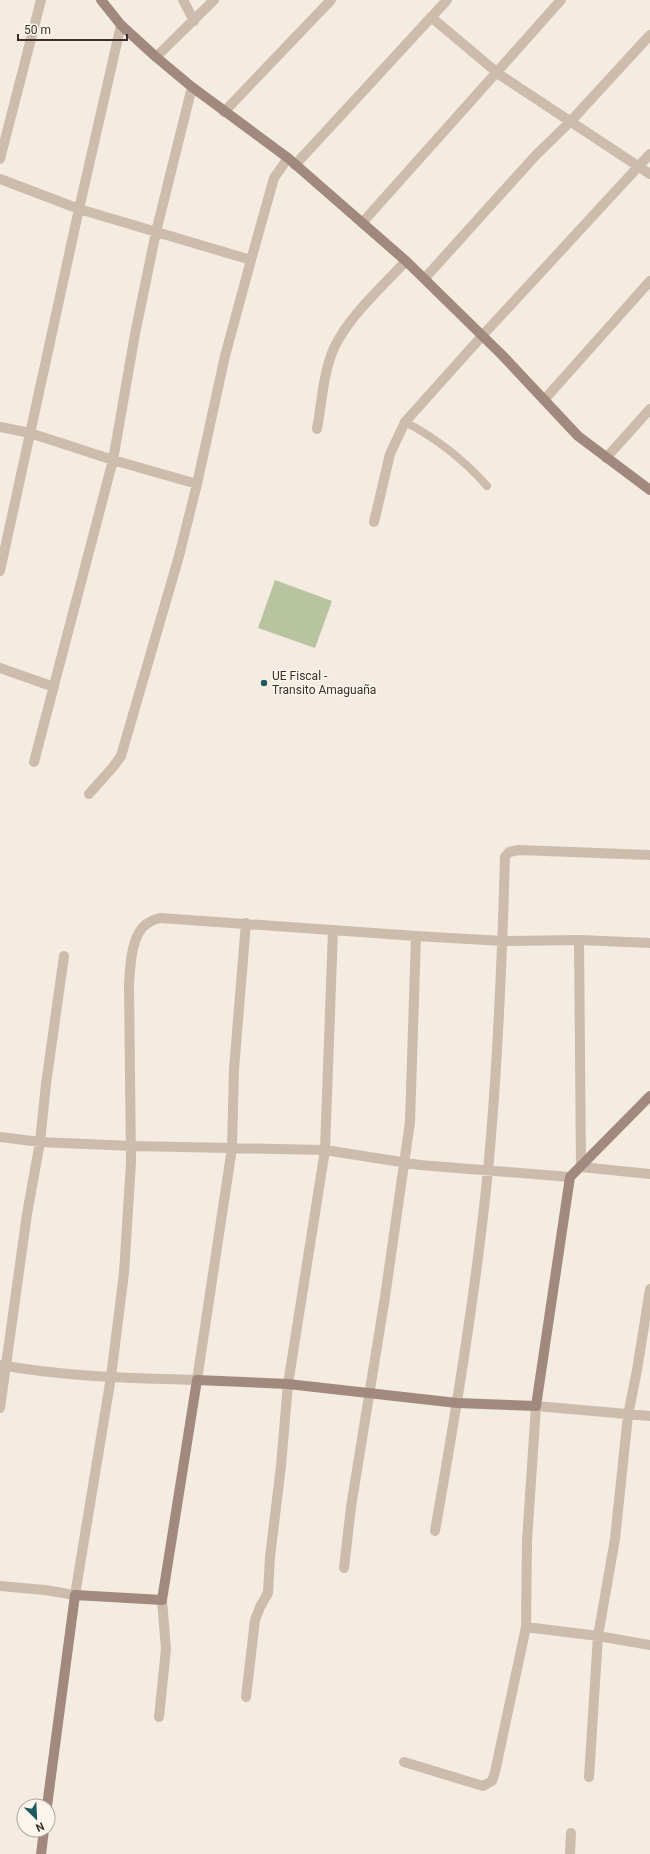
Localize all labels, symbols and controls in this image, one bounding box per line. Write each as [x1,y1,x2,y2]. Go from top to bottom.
scale bar [18,16,127,42]
text: 50 m [24,23,51,37]
place label: UE Fiscal - Transito Amaguaña [272,669,376,697]
marker: UE Fiscal - Transito Amaguaña [259,678,269,688]
north arrow [16,1798,56,1838]
text: N [33,1819,46,1834]

